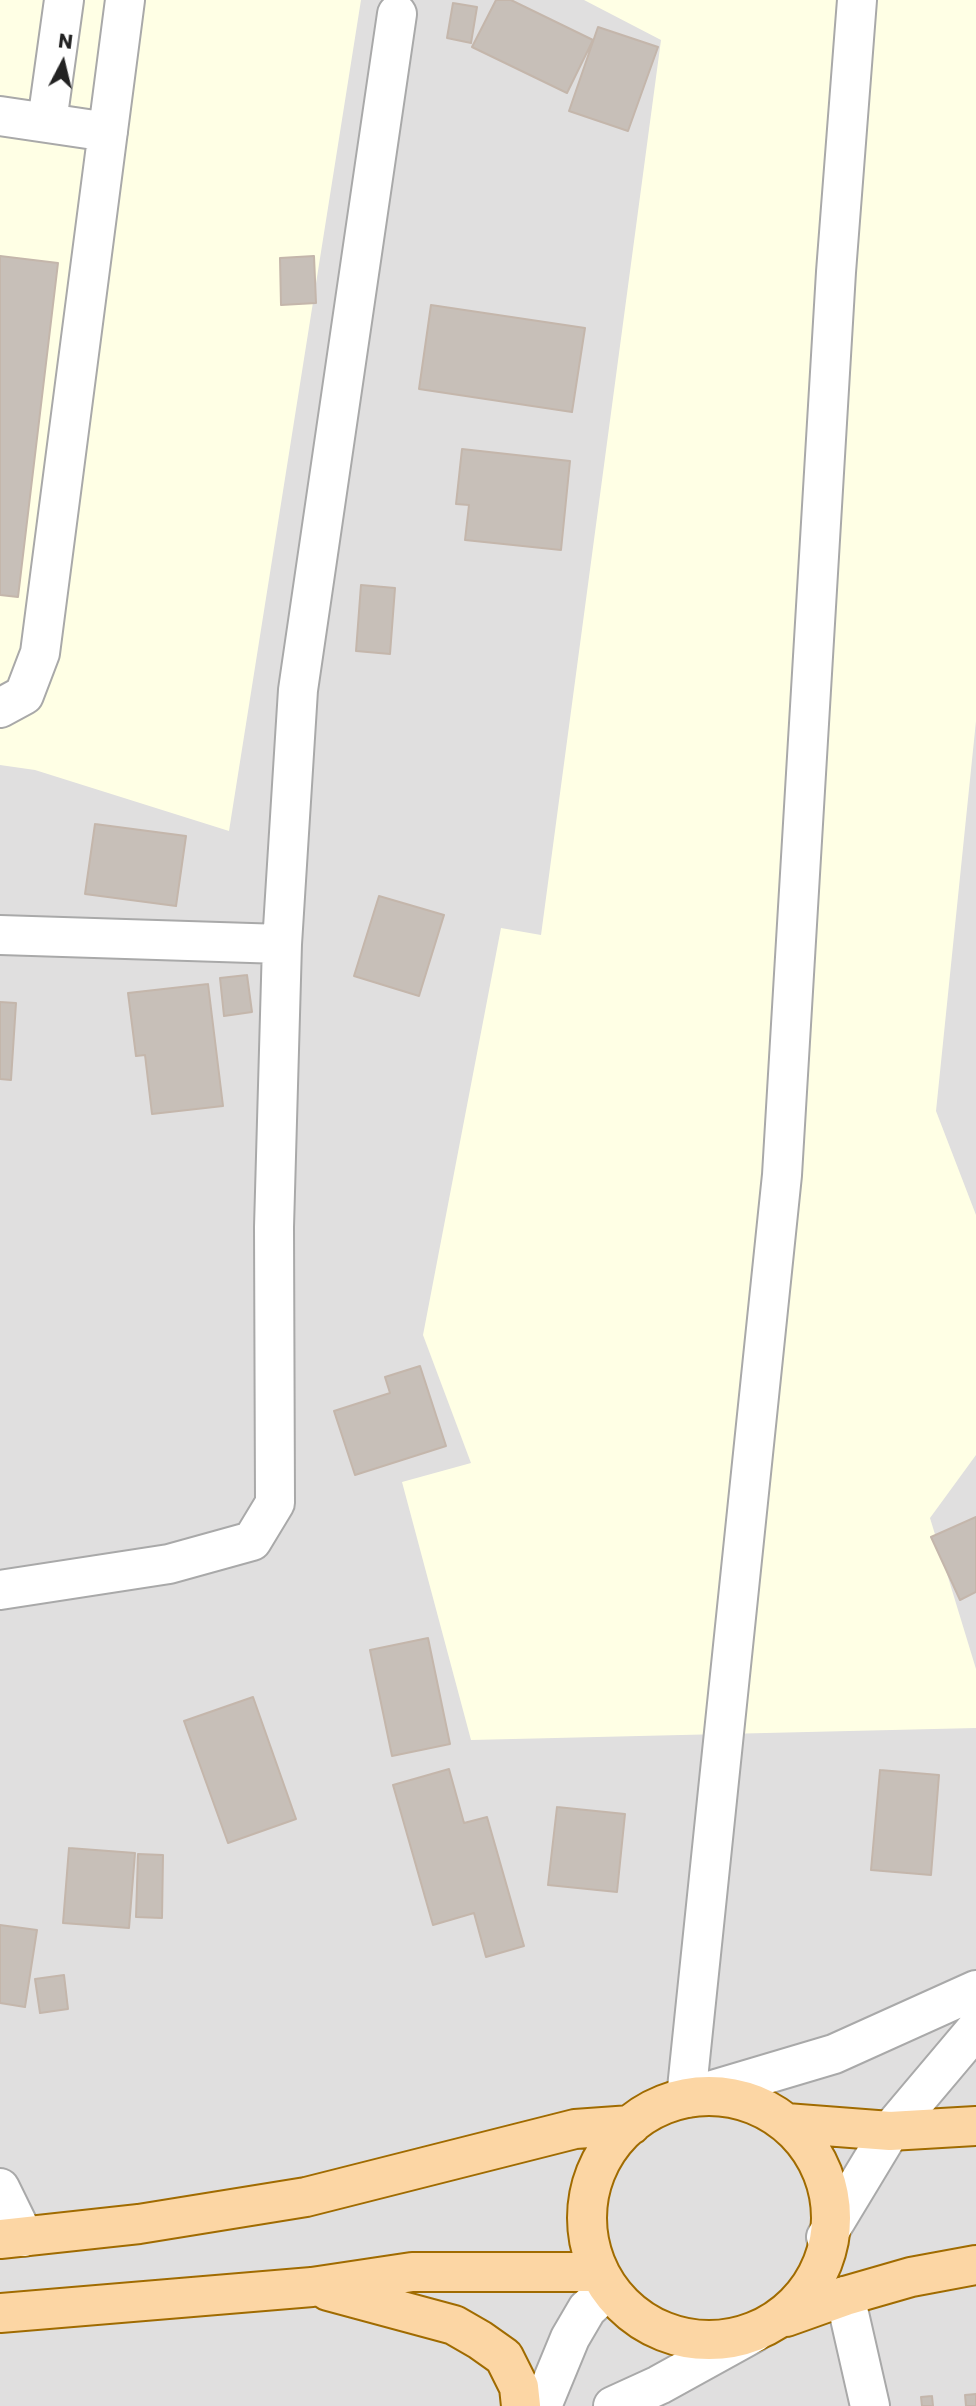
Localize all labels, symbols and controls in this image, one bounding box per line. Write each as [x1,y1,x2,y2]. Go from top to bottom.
text: N [57,27,74,56]
north arrow [28,28,98,98]

